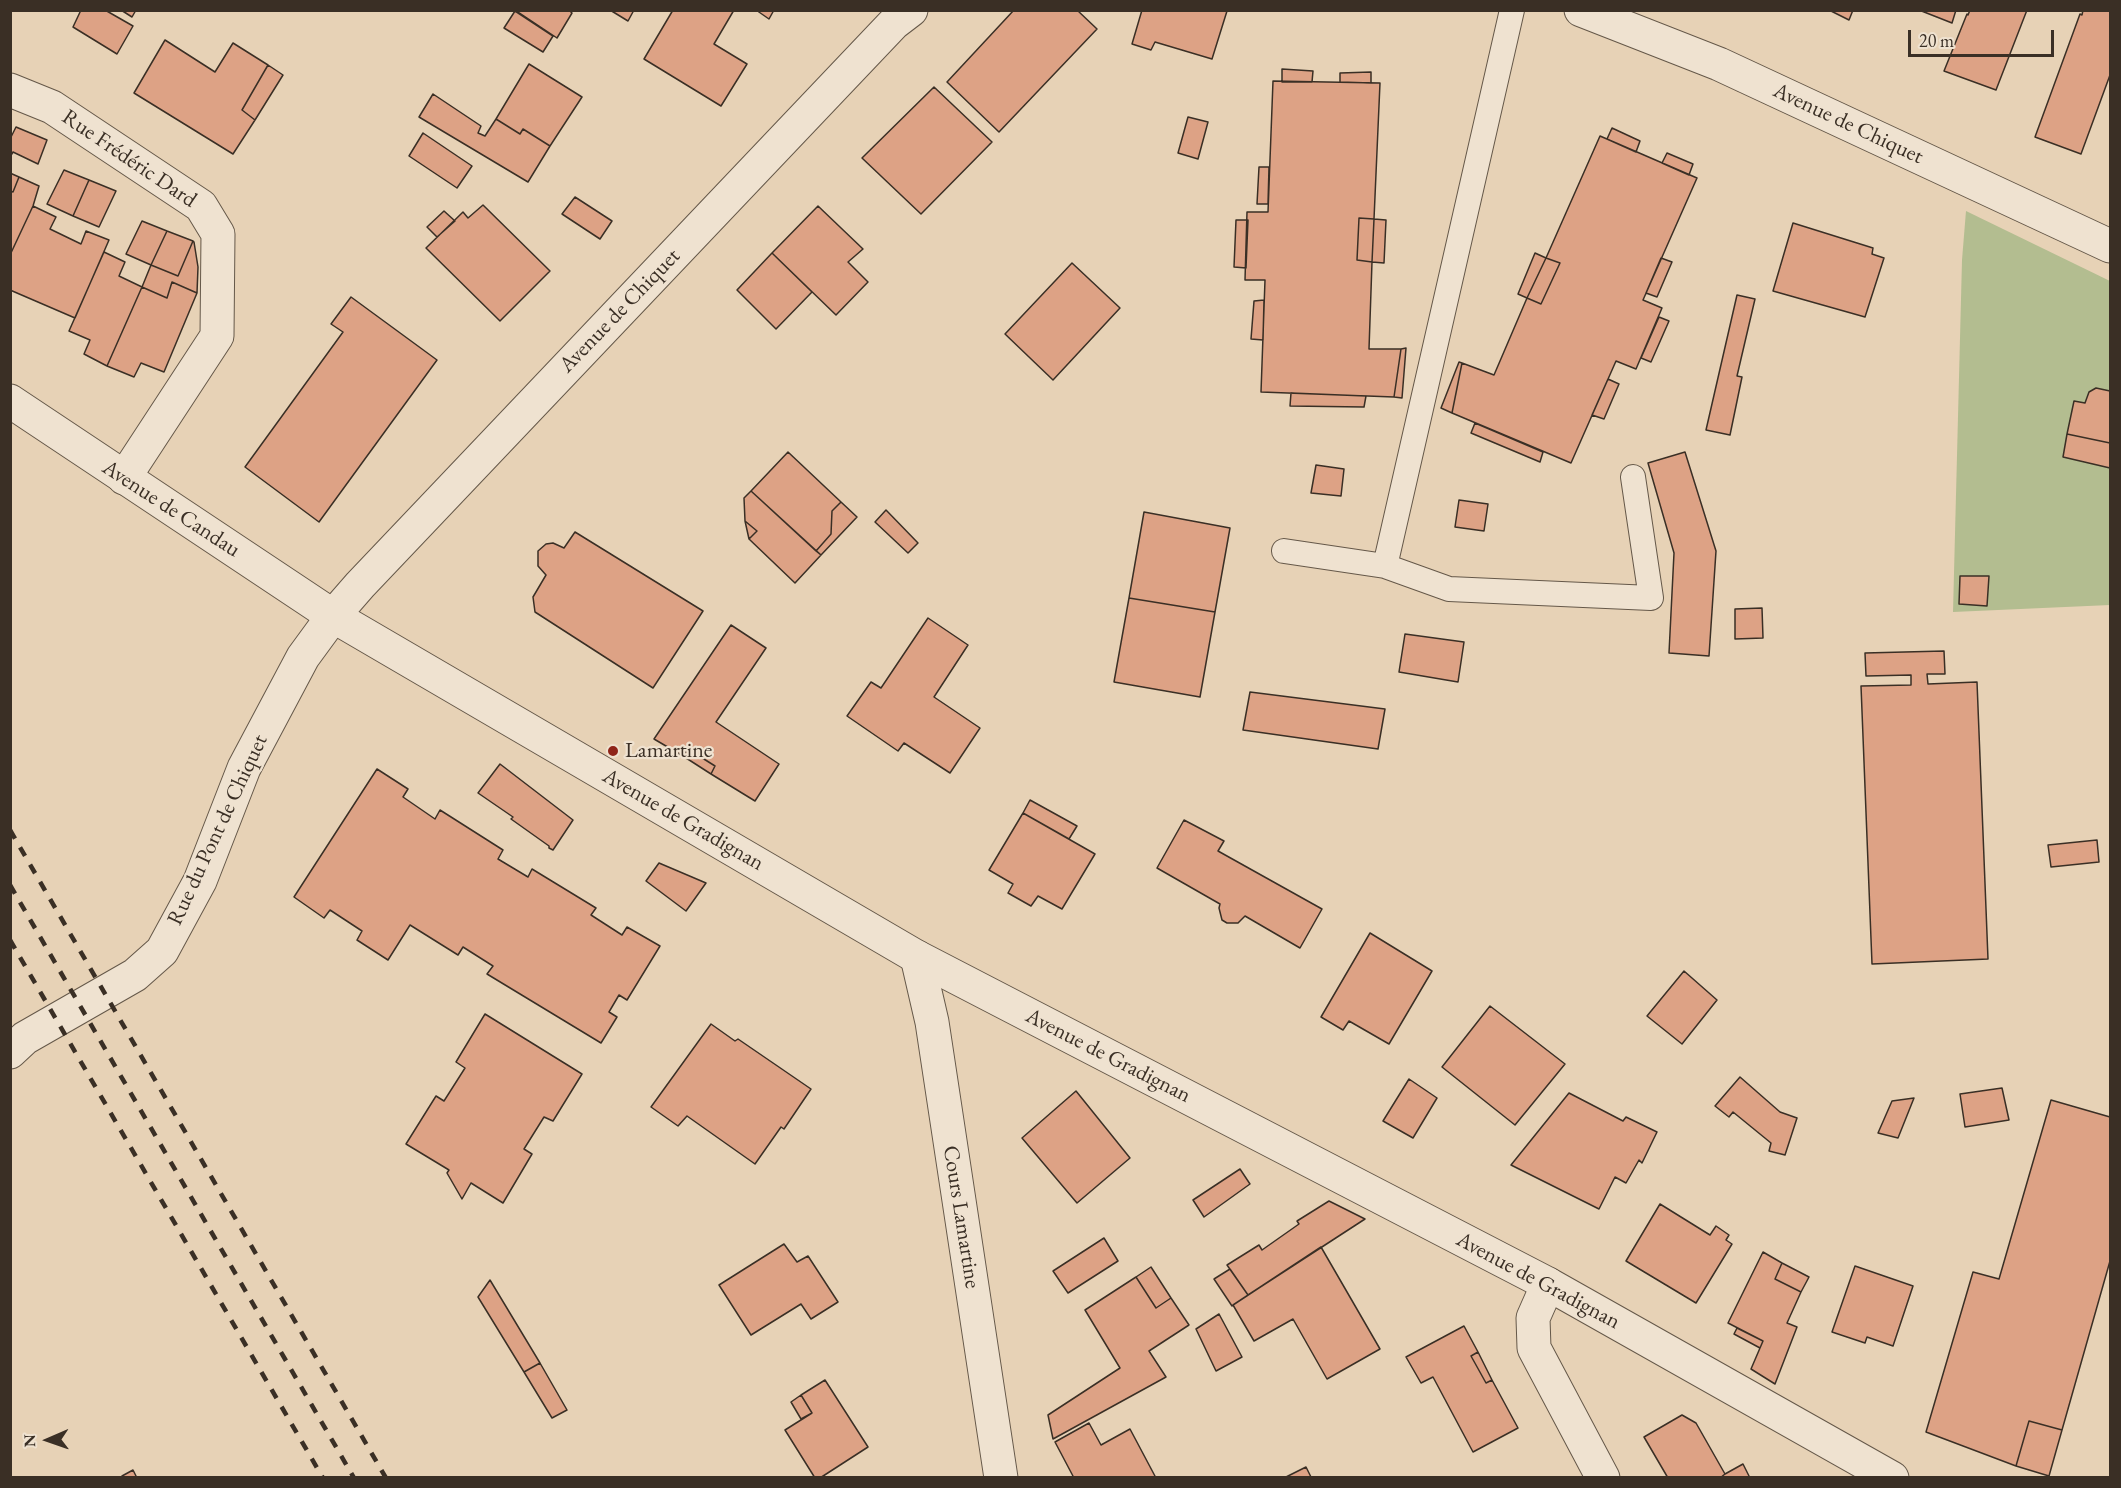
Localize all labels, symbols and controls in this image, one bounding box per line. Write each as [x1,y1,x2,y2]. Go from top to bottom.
scale bar [1911,18,2056,56]
text: 20 m [1919,29,1954,52]
street label: Avenue de Chiquet [1769,78,1927,170]
street label: Rue Frédéric Dard [57,104,201,214]
street label: Avenue de Chiquet [554,243,686,379]
street label: Avenue de Candau [97,455,245,563]
street label: Rue du Pont de Chiquet [162,730,274,930]
place label: Lamartine [625,738,712,764]
marker: Lamartine [606,744,620,758]
street label: Avenue de Gradignan [598,763,768,877]
street label: Avenue de Gradignan [1021,1003,1195,1109]
street label: Cours Lamartine [937,1144,985,1290]
street label: Avenue de Gradignan [1451,1227,1625,1335]
north arrow [18,1410,78,1470]
text: N [19,1434,40,1447]

